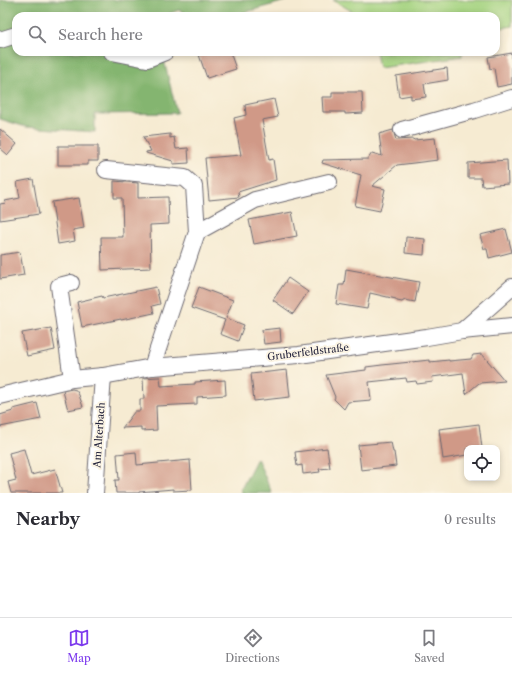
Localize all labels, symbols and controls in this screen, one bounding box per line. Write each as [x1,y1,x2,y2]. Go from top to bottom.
search box [12,12,500,56]
icon: search [26,23,48,45]
text: Search here [58,25,143,44]
street label: Gruberfeldstraße [266,340,350,363]
street label: Am Alterbach [90,401,108,469]
map controls [464,445,500,481]
button: locate [464,445,500,481]
text: Nearby [16,509,80,529]
text: 0 results [444,511,496,527]
tab: Map [67,627,91,665]
tab: Directions [225,627,280,665]
tab: Saved [414,627,445,665]

